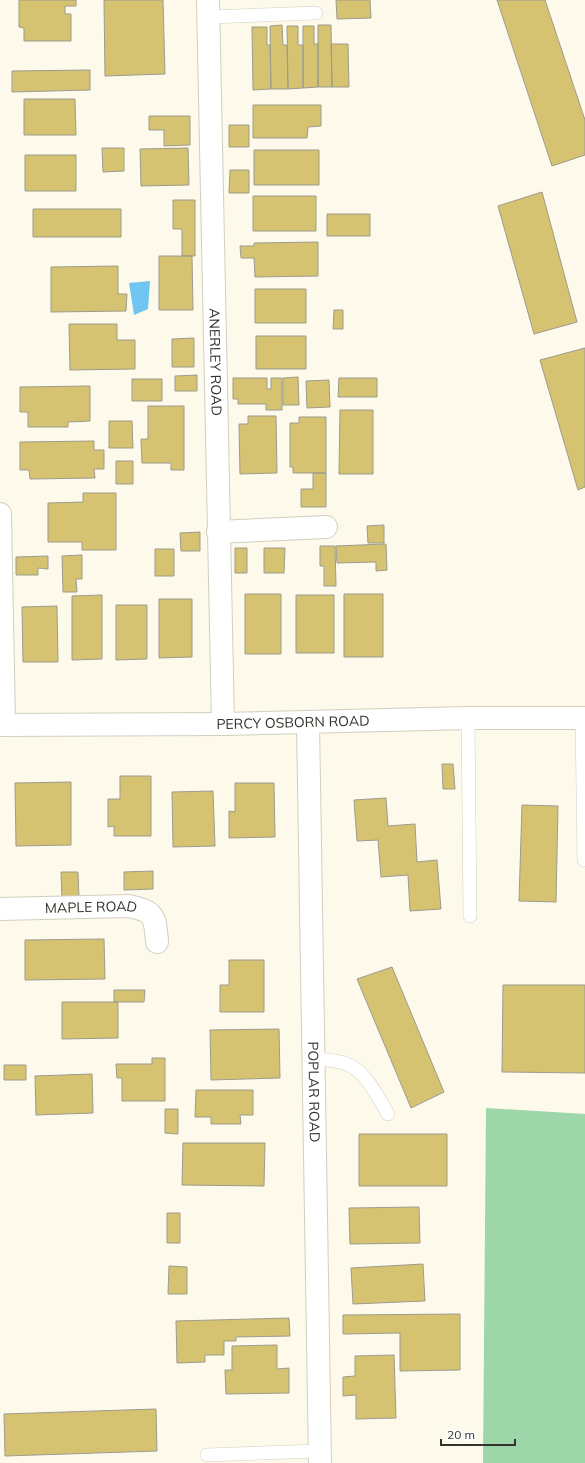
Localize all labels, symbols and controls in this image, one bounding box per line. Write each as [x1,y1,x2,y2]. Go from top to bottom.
street label: ANERLEY ROAD [205,308,226,416]
street label: PERCY OSBORN ROAD [216,711,370,733]
street label: MAPLE ROAD [45,897,139,917]
street label: POPLAR ROAD [304,1041,324,1143]
scale bar [441,1421,515,1447]
text: 20 m [447,1427,475,1442]

